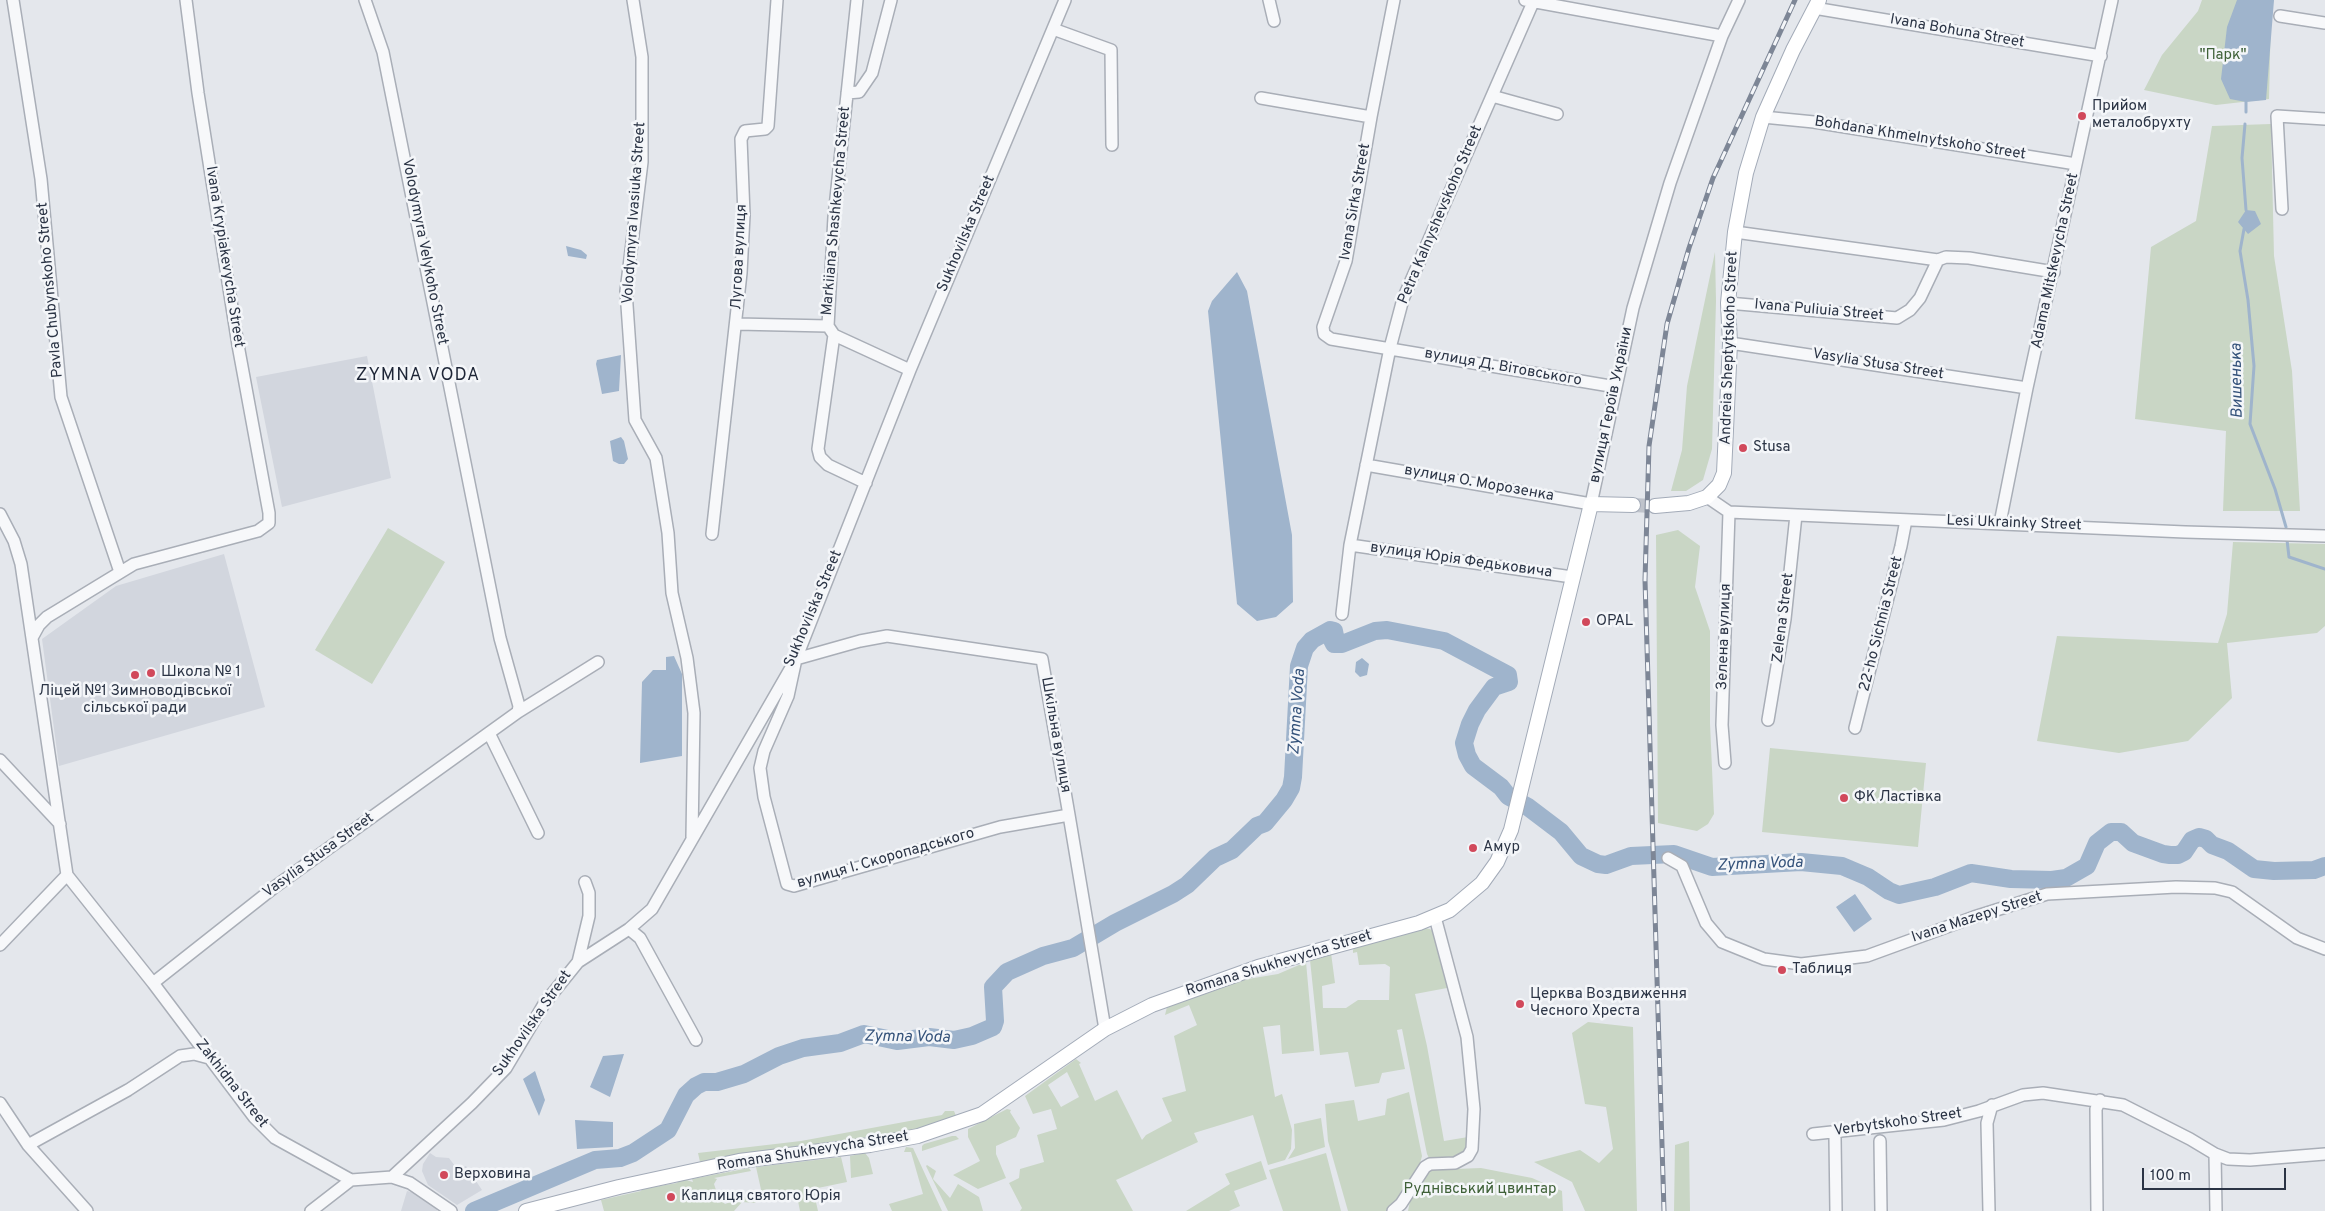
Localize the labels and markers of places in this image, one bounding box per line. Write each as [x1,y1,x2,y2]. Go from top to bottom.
place label: Прийом металобрухту [2092,98,2191,133]
marker: Прийом металобрухту [2076,110,2088,122]
place label: Stusa [1753,439,1790,457]
marker: Stusa [1737,442,1749,454]
place label: OPAL [1596,613,1633,631]
marker: OPAL [1580,616,1592,628]
place label: Школа № 1 [161,664,241,682]
marker: Школа № 1 [145,667,157,679]
marker: Ліцей №1 Зимноводівської сільської ради [129,669,141,681]
place label: Ліцей №1 Зимноводівської сільської ради [39,683,231,718]
place label: ФК Ластівка [1854,789,1941,807]
marker: ФК Ластівка [1838,792,1850,804]
place label: Амур [1483,839,1520,857]
marker: Амур [1467,842,1479,854]
place label: Таблиця [1792,961,1852,979]
marker: Таблиця [1776,964,1788,976]
place label: Церква Воздвиження Чесного Хреста [1530,986,1687,1021]
marker: Церква Воздвиження Чесного Хреста [1514,998,1526,1010]
place label: Верховина [454,1166,531,1184]
marker: Верховина [438,1169,450,1181]
place label: Каплиця святого Юрія [681,1188,841,1206]
marker: Каплиця святого Юрія [665,1191,677,1203]

